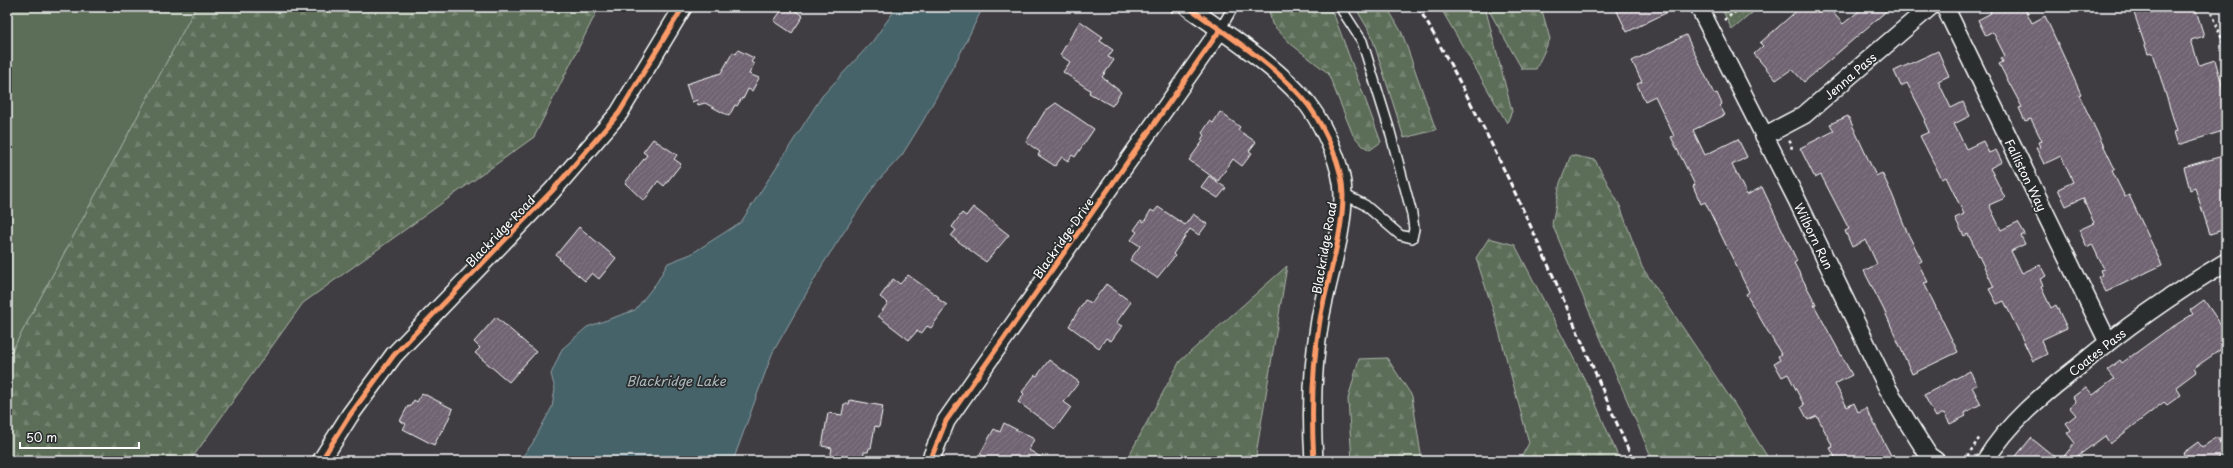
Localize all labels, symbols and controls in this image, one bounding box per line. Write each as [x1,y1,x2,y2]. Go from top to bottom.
street label: Jenna Pass [1820,48,1880,104]
street label: Falliston Way [2001,136,2051,214]
street label: Blackridge Road [461,191,539,271]
street label: Blackridge Drive [1028,194,1098,282]
street label: Blackridge Road [1307,200,1341,296]
street label: Wilborn Run [1790,200,1838,272]
street label: Coates Pass [2065,324,2130,380]
water label: Blackridge Lake [626,371,727,390]
scale bar [20,424,139,450]
text: 50 m [26,428,57,446]

